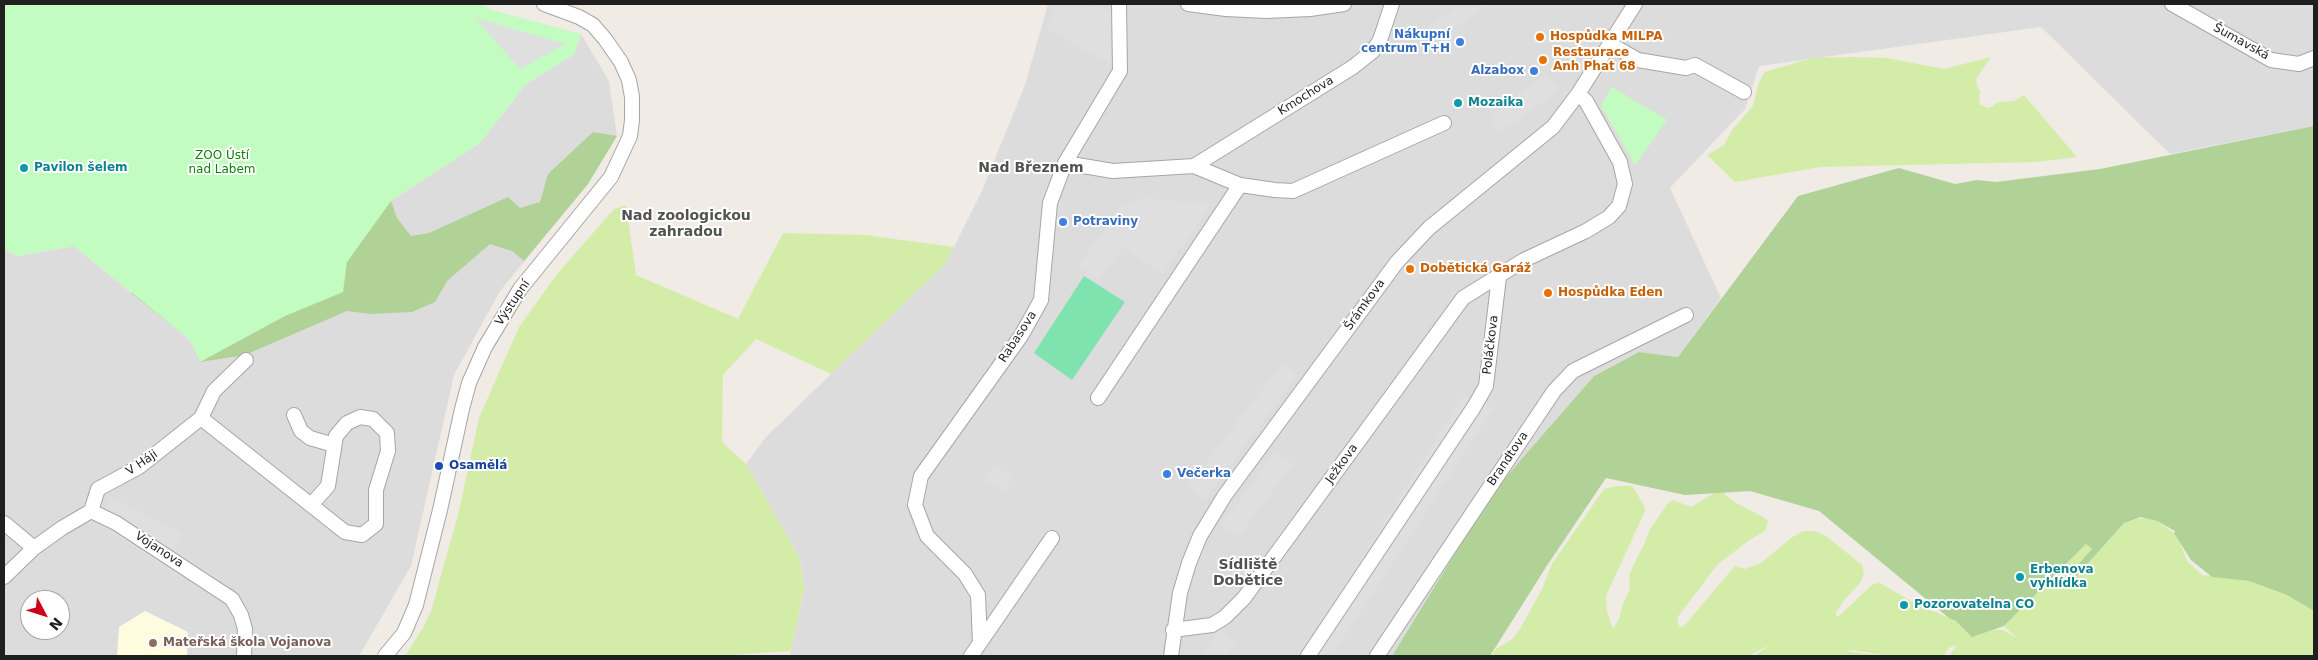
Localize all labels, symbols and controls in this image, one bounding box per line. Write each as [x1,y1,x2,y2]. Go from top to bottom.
street label: Šumavská [2211,21,2271,63]
place label: Nákupní centrum T+H [1361,28,1450,56]
place label: Hospůdka MILPA [1550,30,1662,44]
marker: Hospůdka MILPA [1534,31,1546,43]
marker: Nákupní centrum T+H [1454,36,1466,48]
place label: Restaurace Anh Phat 68 [1553,46,1636,74]
marker: Restaurace Anh Phat 68 [1537,54,1549,66]
place label: Alzabox [1471,64,1524,78]
marker: Alzabox [1528,65,1540,77]
street label: Kmochova [1276,73,1336,119]
place label: Mozaika [1468,96,1523,110]
marker: Mozaika [1452,97,1464,109]
park label: ZOO Ústí nad Labem [188,149,256,177]
district label: Nad Březnem [978,160,1084,176]
place label: Pavilon šelem [34,161,128,175]
marker: Pavilon šelem [18,162,30,174]
district label: Nad zoologickou zahradou [621,208,751,240]
place label: Potraviny [1073,215,1138,229]
marker: Potraviny [1057,216,1069,228]
place label: Dobětická Garáž [1420,262,1531,276]
marker: Dobětická Garáž [1404,263,1416,275]
street label: Výstupní [492,277,534,329]
street label: Šrámkova [1342,277,1388,333]
place label: Hospůdka Eden [1558,286,1663,300]
marker: Hospůdka Eden [1542,287,1554,299]
street label: Rabasova [996,309,1040,365]
street label: Poláčkova [1480,314,1502,376]
street label: Brandtova [1485,429,1531,489]
street label: Ježkova [1323,441,1361,487]
street label: V Háji [123,447,161,479]
place label: Osamělá [449,459,507,473]
marker: Osamělá [433,460,445,472]
place label: Večerka [1177,467,1231,481]
marker: Večerka [1161,468,1173,480]
street label: Vojanova [132,529,186,571]
district label: Sídliště Dobětice [1213,557,1283,590]
place label: Erbenova vyhlídka [2030,563,2094,591]
marker: Erbenova vyhlídka [2014,571,2026,583]
north arrow [20,590,70,640]
place label: Pozorovatelna CO [1914,598,2034,612]
marker: Pozorovatelna CO [1898,599,1910,611]
text: N [46,614,66,634]
place label: Mateřská škola Vojanova [163,636,331,650]
marker: Mateřská škola Vojanova [147,637,159,649]

